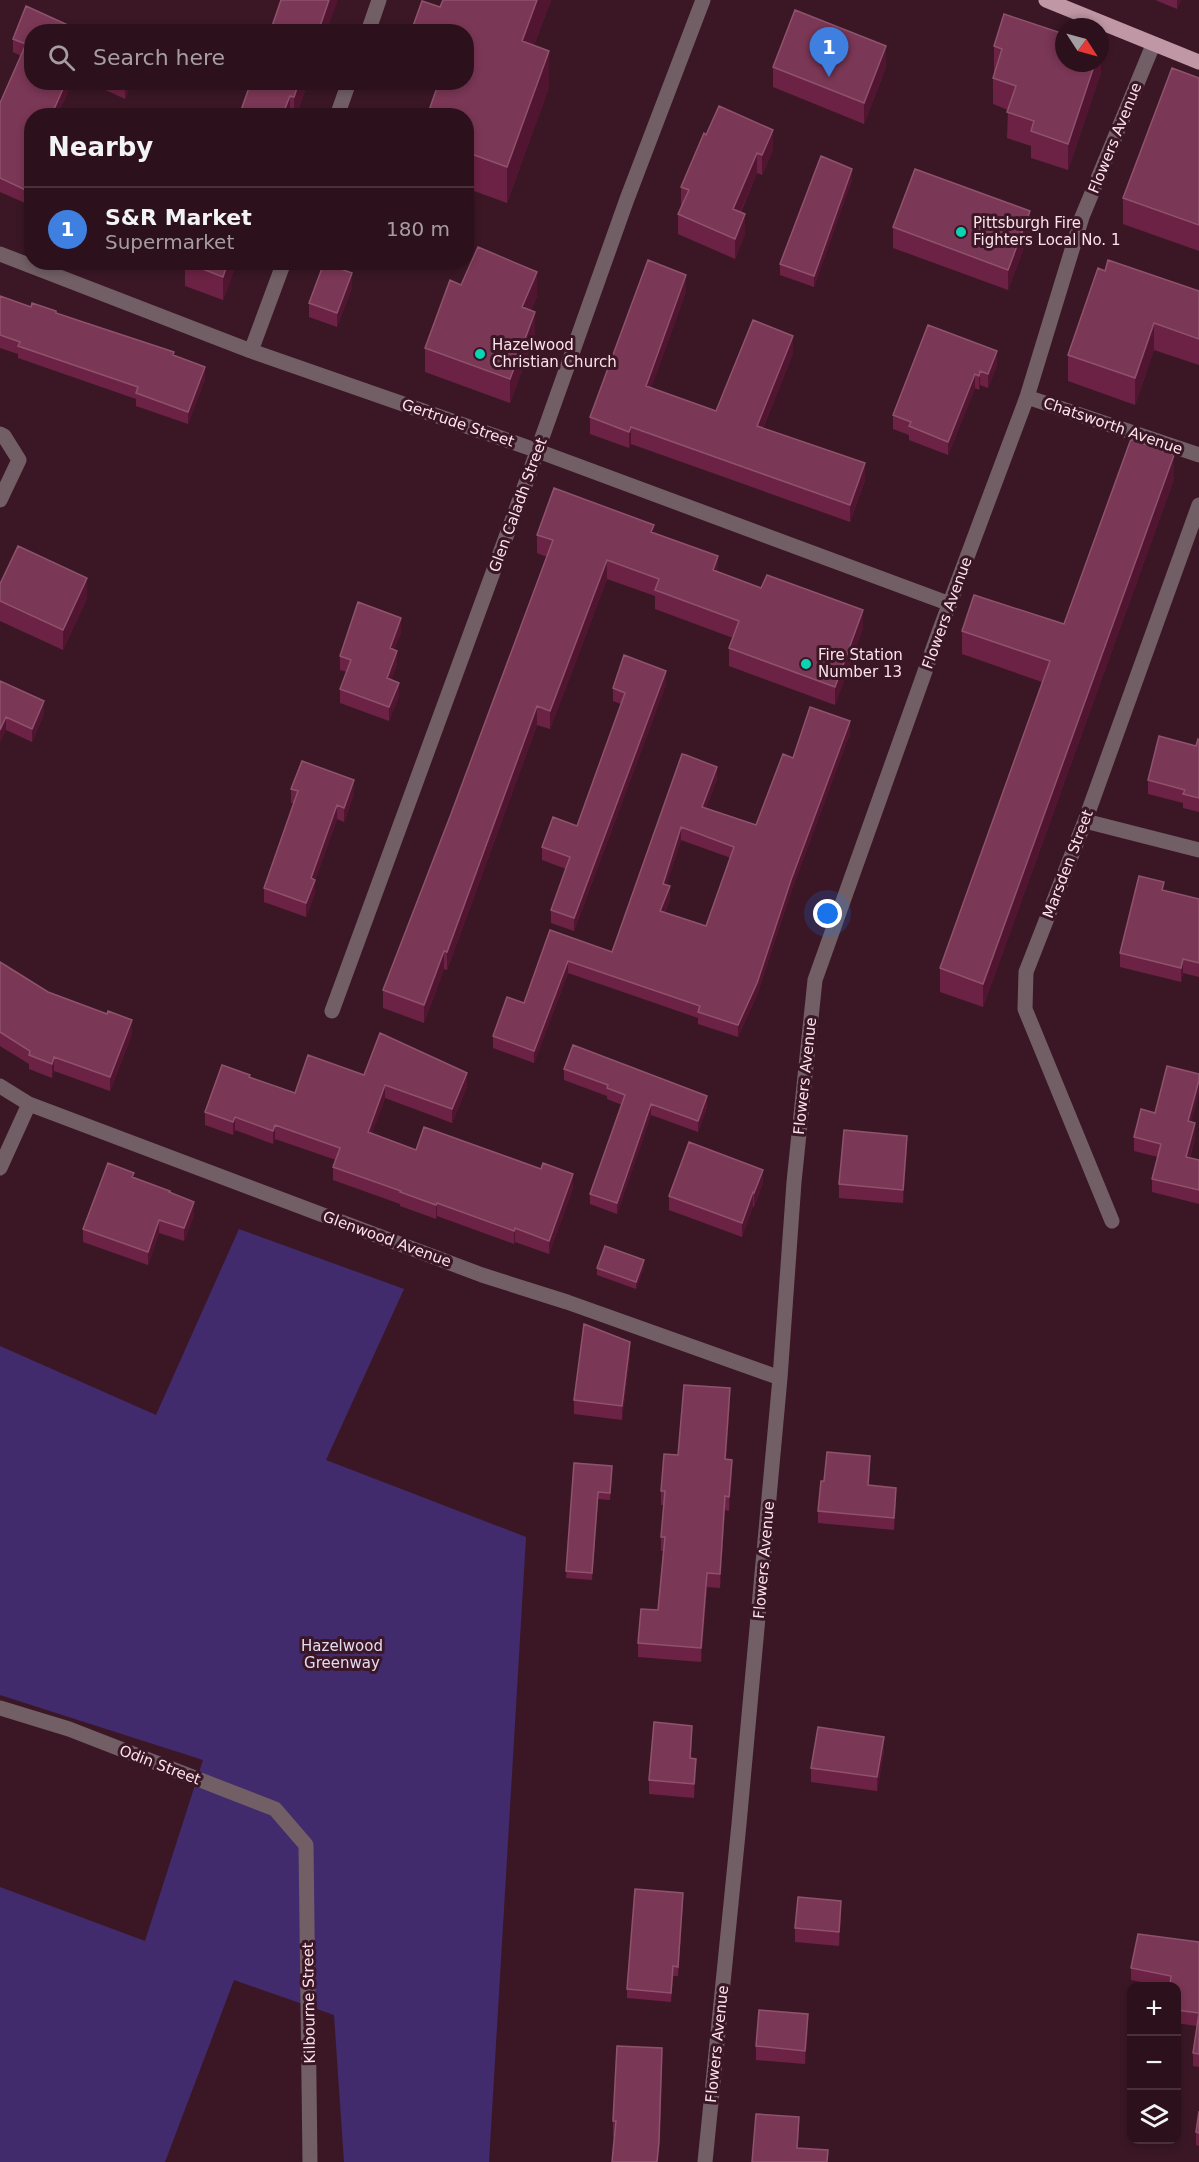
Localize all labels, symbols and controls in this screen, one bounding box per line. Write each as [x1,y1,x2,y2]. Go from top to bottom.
north arrow [1055,18,1109,72]
search box [24,24,474,90]
pin: 1 [810,28,848,77]
icon: search [45,41,78,74]
text: Search here [93,45,225,70]
street label: Flowers Avenue [1085,80,1145,196]
text: Nearby [48,132,153,162]
text: S&R Market [105,205,252,230]
place label: Pittsburgh Fire Fighters Local No. 1 [973,214,1120,249]
text: 1 [61,217,74,241]
text: 180 m [386,217,450,241]
marker: Pittsburgh Fire Fighters Local No. 1 [954,225,968,239]
text: Supermarket [105,230,234,254]
place label: Hazelwood Christian Church [492,336,617,371]
marker: Hazelwood Christian Church [473,347,487,361]
street label: Chatsworth Avenue [1041,394,1185,458]
street label: Gertrude Street [399,395,517,451]
street label: Glen Caladh Street [485,435,551,575]
street label: Flowers Avenue [918,555,976,671]
place label: Fire Station Number 13 [818,646,903,681]
marker: Fire Station Number 13 [799,657,813,671]
street label: Marsden Street [1039,807,1097,921]
your location [813,899,842,928]
street label: Flowers Avenue [790,1016,820,1136]
street label: Glenwood Avenue [320,1207,454,1271]
street label: Flowers Avenue [750,1500,778,1620]
park label: Hazelwood Greenway [301,1637,383,1672]
street label: Odin Street [117,1741,203,1789]
street label: Kilbourne Street [299,1942,319,2064]
map controls [1127,1982,1181,2144]
button: + [1127,1982,1181,2036]
street label: Flowers Avenue [702,1984,732,2104]
button: − [1127,2036,1181,2090]
button: layers [1127,2090,1181,2144]

